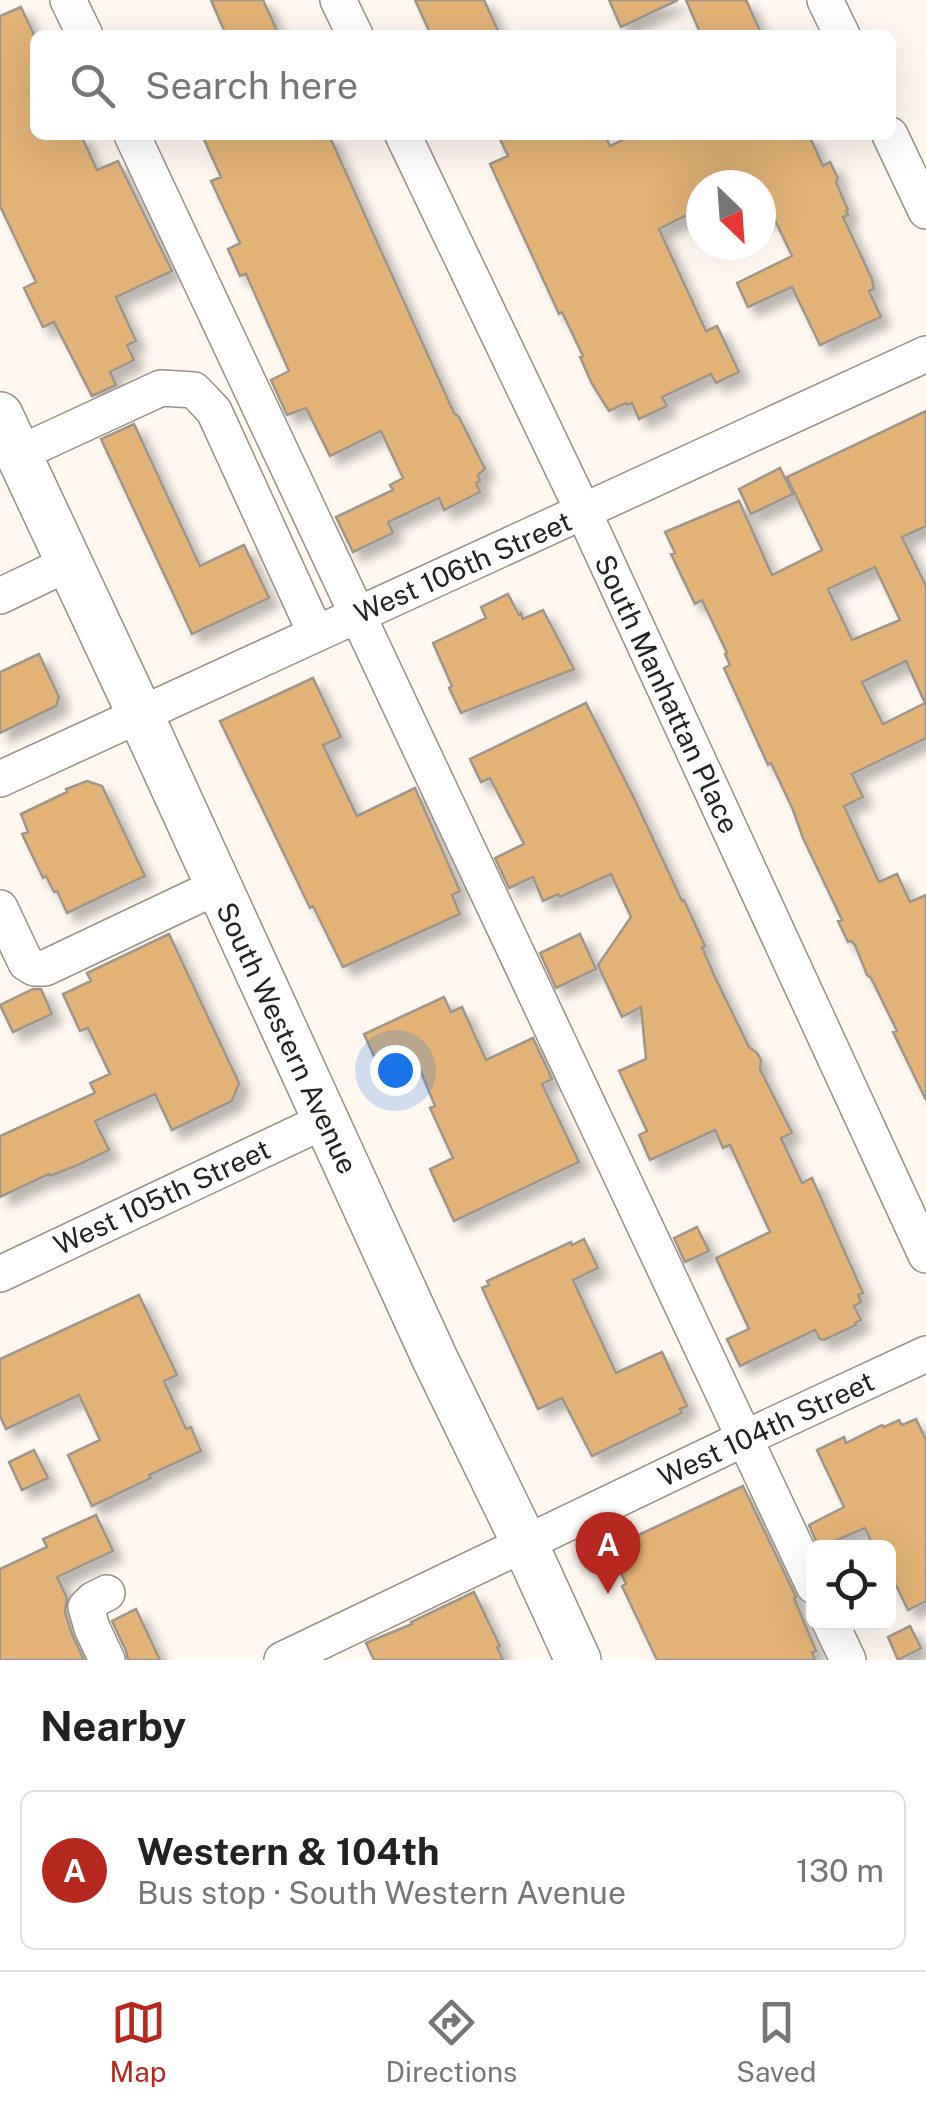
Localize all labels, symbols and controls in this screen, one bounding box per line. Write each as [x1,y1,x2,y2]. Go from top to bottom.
search box [30,30,896,140]
icon: search [65,58,120,113]
text: Search here [145,63,358,108]
north arrow [686,170,776,260]
street label: West 106th Street [349,504,576,629]
street label: South Manhattan Place [588,549,747,838]
street label: South Western Avenue [210,897,365,1179]
your location [370,1045,421,1096]
street label: West 105th Street [48,1132,275,1261]
street label: West 104th Street [653,1364,879,1493]
pin: A [576,1512,640,1594]
map controls [806,1540,896,1630]
button: locate [806,1540,896,1630]
text: Nearby [40,1701,186,1750]
text: Western & 104th [137,1829,440,1874]
text: A [63,1852,86,1889]
text: 130 m [796,1852,884,1889]
text: Bus stop · South Western Avenue [137,1874,626,1911]
tab: Map [110,1995,166,2088]
tab: Directions [386,1995,517,2088]
tab: Saved [736,1995,816,2088]

